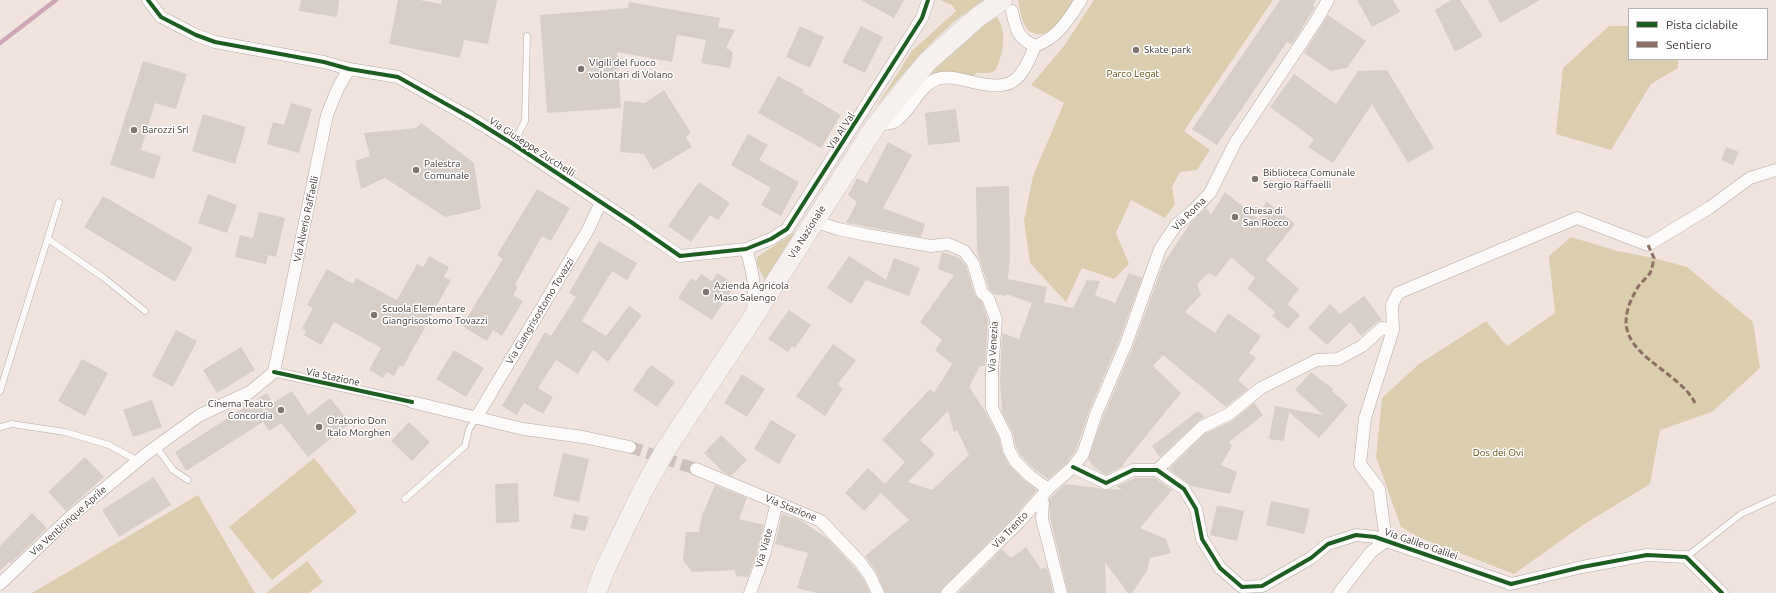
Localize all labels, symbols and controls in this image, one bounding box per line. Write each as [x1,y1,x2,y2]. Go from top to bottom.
legend [1628,8,1768,60]
text: Pista ciclabile [1666,18,1738,31]
text: Sentiero [1666,38,1712,51]
place label: Skate park [1144,44,1191,56]
marker: Skate park [1131,45,1141,55]
place label: Vigili del fuoco volontari di Volano [589,57,673,80]
marker: Vigili del fuoco volontari di Volano [576,64,586,74]
park label: Parco Legat [1107,68,1159,80]
street label: Via Al Val [825,110,857,152]
street label: Via Giuseppe Zucchelli [487,115,577,179]
place label: Barozzi Srl [142,124,189,136]
marker: Barozzi Srl [129,125,139,135]
place label: Palestra Comunale [424,158,469,182]
marker: Palestra Comunale [411,165,421,175]
place label: Biblioteca Comunale Sergio Raffaelli [1263,167,1355,190]
marker: Biblioteca Comunale Sergio Raffaelli [1250,174,1260,184]
street label: Via Alverio Raffaelli [291,175,321,263]
street label: Via Roma [1170,195,1208,233]
street label: Via Nazionale [786,203,828,261]
place label: Chiesa di San Rocco [1243,205,1289,228]
marker: Chiesa di San Rocco [1230,212,1240,222]
street label: Via Giangrisostomo Tovazzi [503,256,577,366]
place label: Azienda Agricola Maso Salengo [714,280,789,304]
marker: Azienda Agricola Maso Salengo [701,287,711,297]
place label: Scuola Elementare Giangrisostomo Tovazzi [382,303,487,326]
marker: Scuola Elementare Giangrisostomo Tovazzi [369,310,379,320]
street label: Via Venezia [986,321,1000,373]
street label: Via Stazione [305,365,361,389]
place label: Cinema Teatro Concordia [208,398,273,422]
marker: Cinema Teatro Concordia [276,405,286,415]
place label: Oratorio Don Italo Morghen [327,415,390,438]
marker: Oratorio Don Italo Morghen [314,422,324,432]
park label: Dos dei Ovi [1473,447,1523,459]
street label: Via Venticinque Aprile [27,483,109,559]
street label: Via Stazione [763,492,819,524]
street label: Via Trento [990,509,1030,551]
street label: Via Galileo Galilei [1383,526,1459,562]
street label: Via Viate [753,527,775,569]

